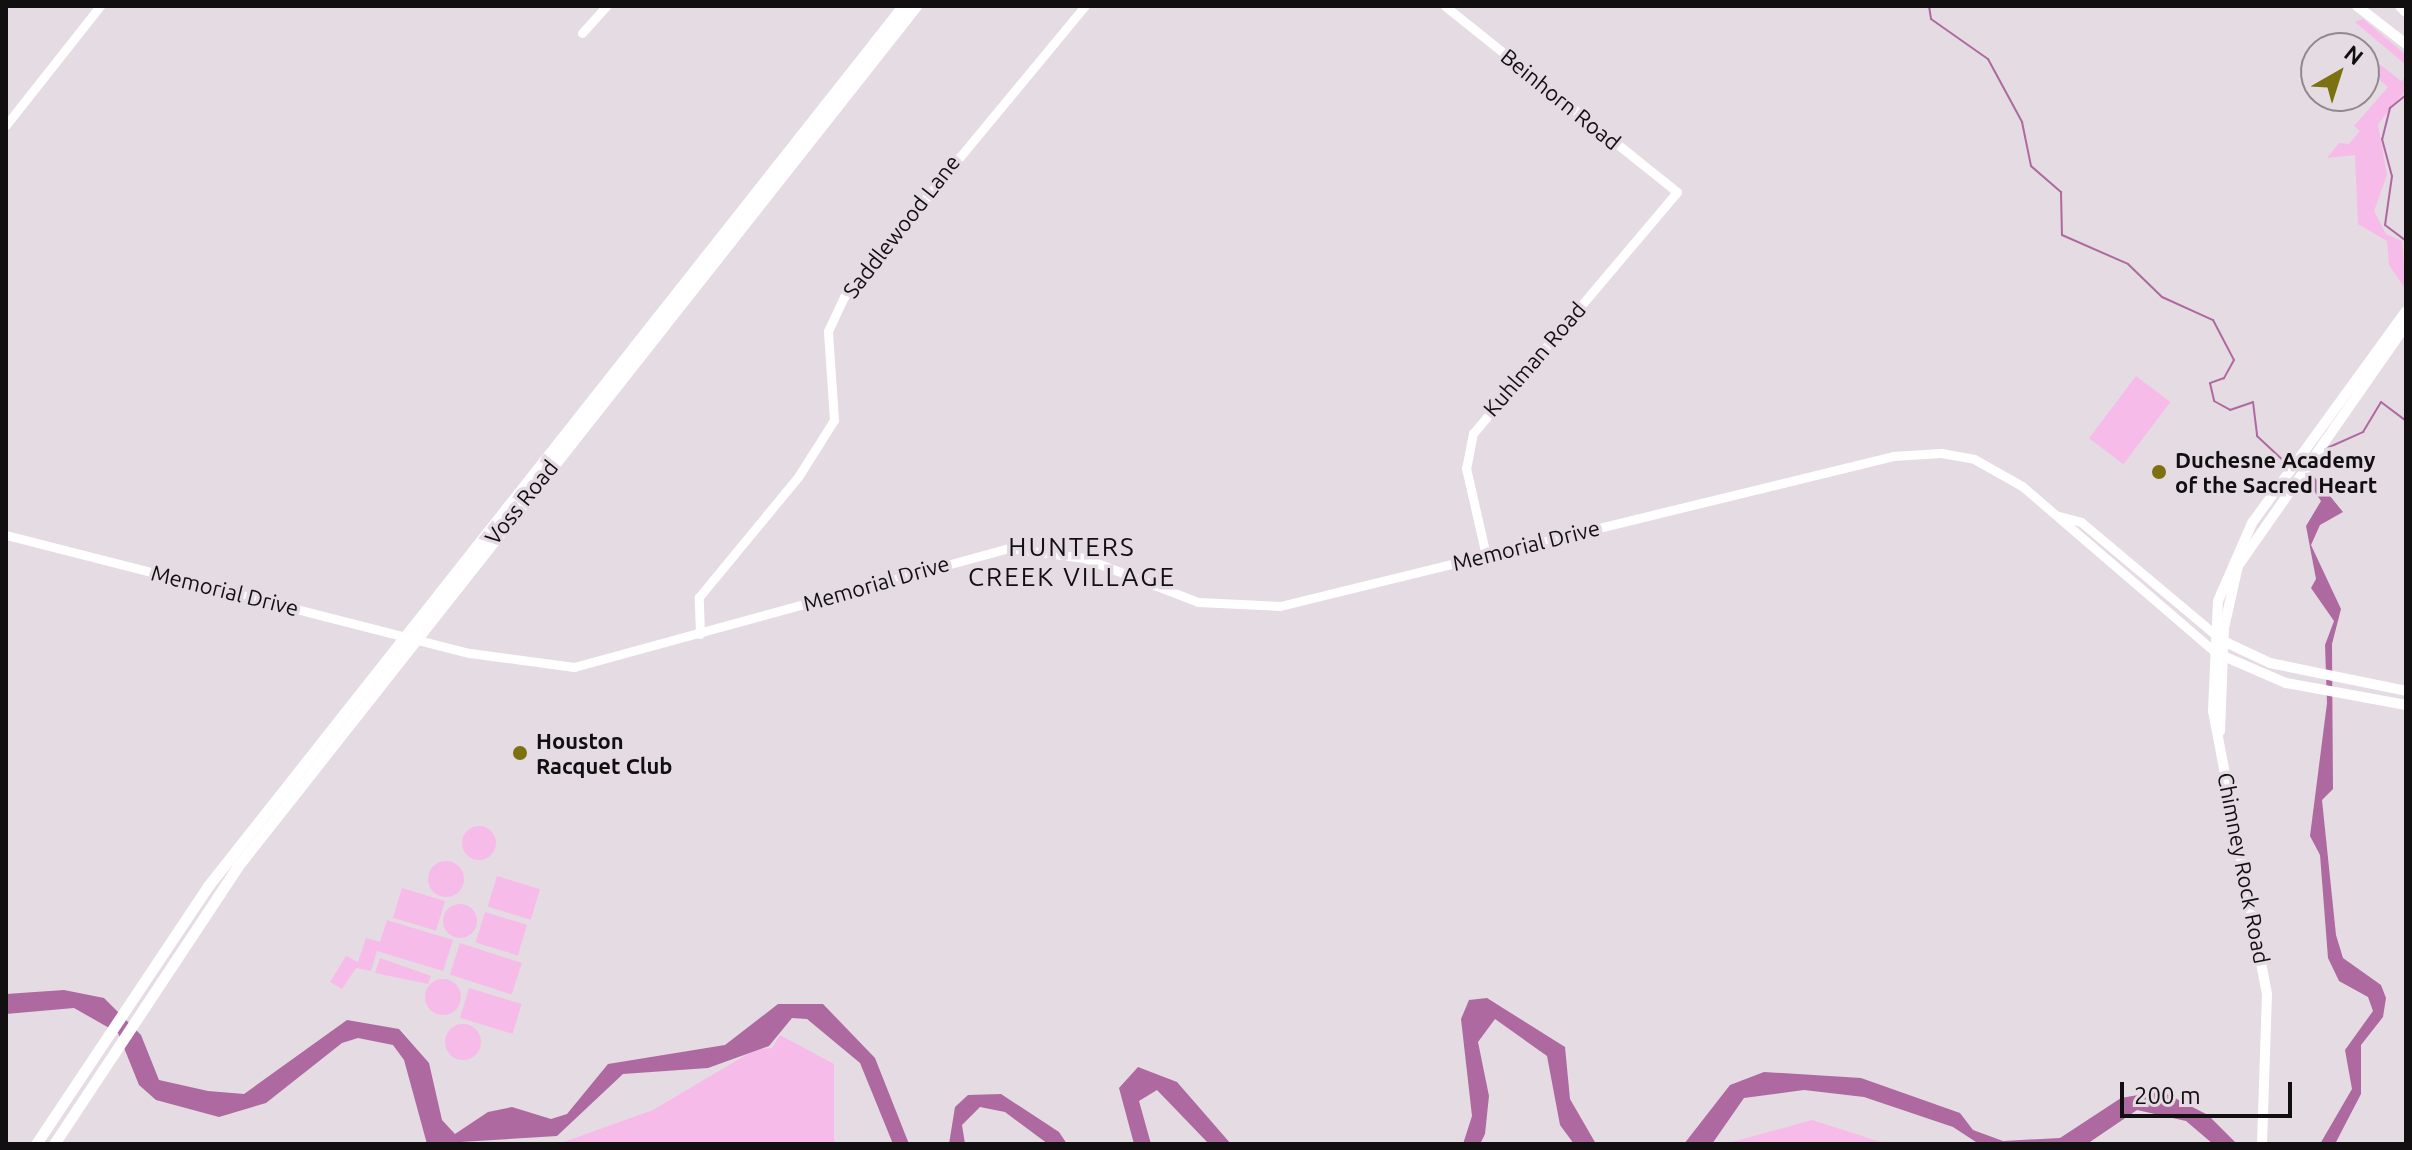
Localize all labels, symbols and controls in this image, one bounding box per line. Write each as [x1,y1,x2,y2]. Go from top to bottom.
north arrow [2300,32,2380,112]
text: N [2340,40,2368,69]
street label: Beinhorn Road [1496,43,1626,155]
street label: Saddlewood Lane [837,149,965,303]
street label: Kuhlman Road [1477,296,1591,422]
place label: Duchesne Academy of the Sacred Heart [2175,446,2377,498]
street label: Voss Road [479,454,563,550]
marker: Duchesne Academy of the Sacred Heart [2150,463,2168,481]
street label: Memorial Drive [1450,514,1602,576]
district label: HUNTERS CREEK VILLAGE [968,531,1176,592]
street label: Memorial Drive [800,550,952,616]
street label: Memorial Drive [149,559,301,621]
place label: Houston Racquet Club [536,727,673,778]
marker: Houston Racquet Club [511,744,529,762]
street label: Chimney Rock Road [2213,770,2275,966]
scale bar [2124,1066,2296,1116]
text: 200 m [2134,1082,2201,1109]

